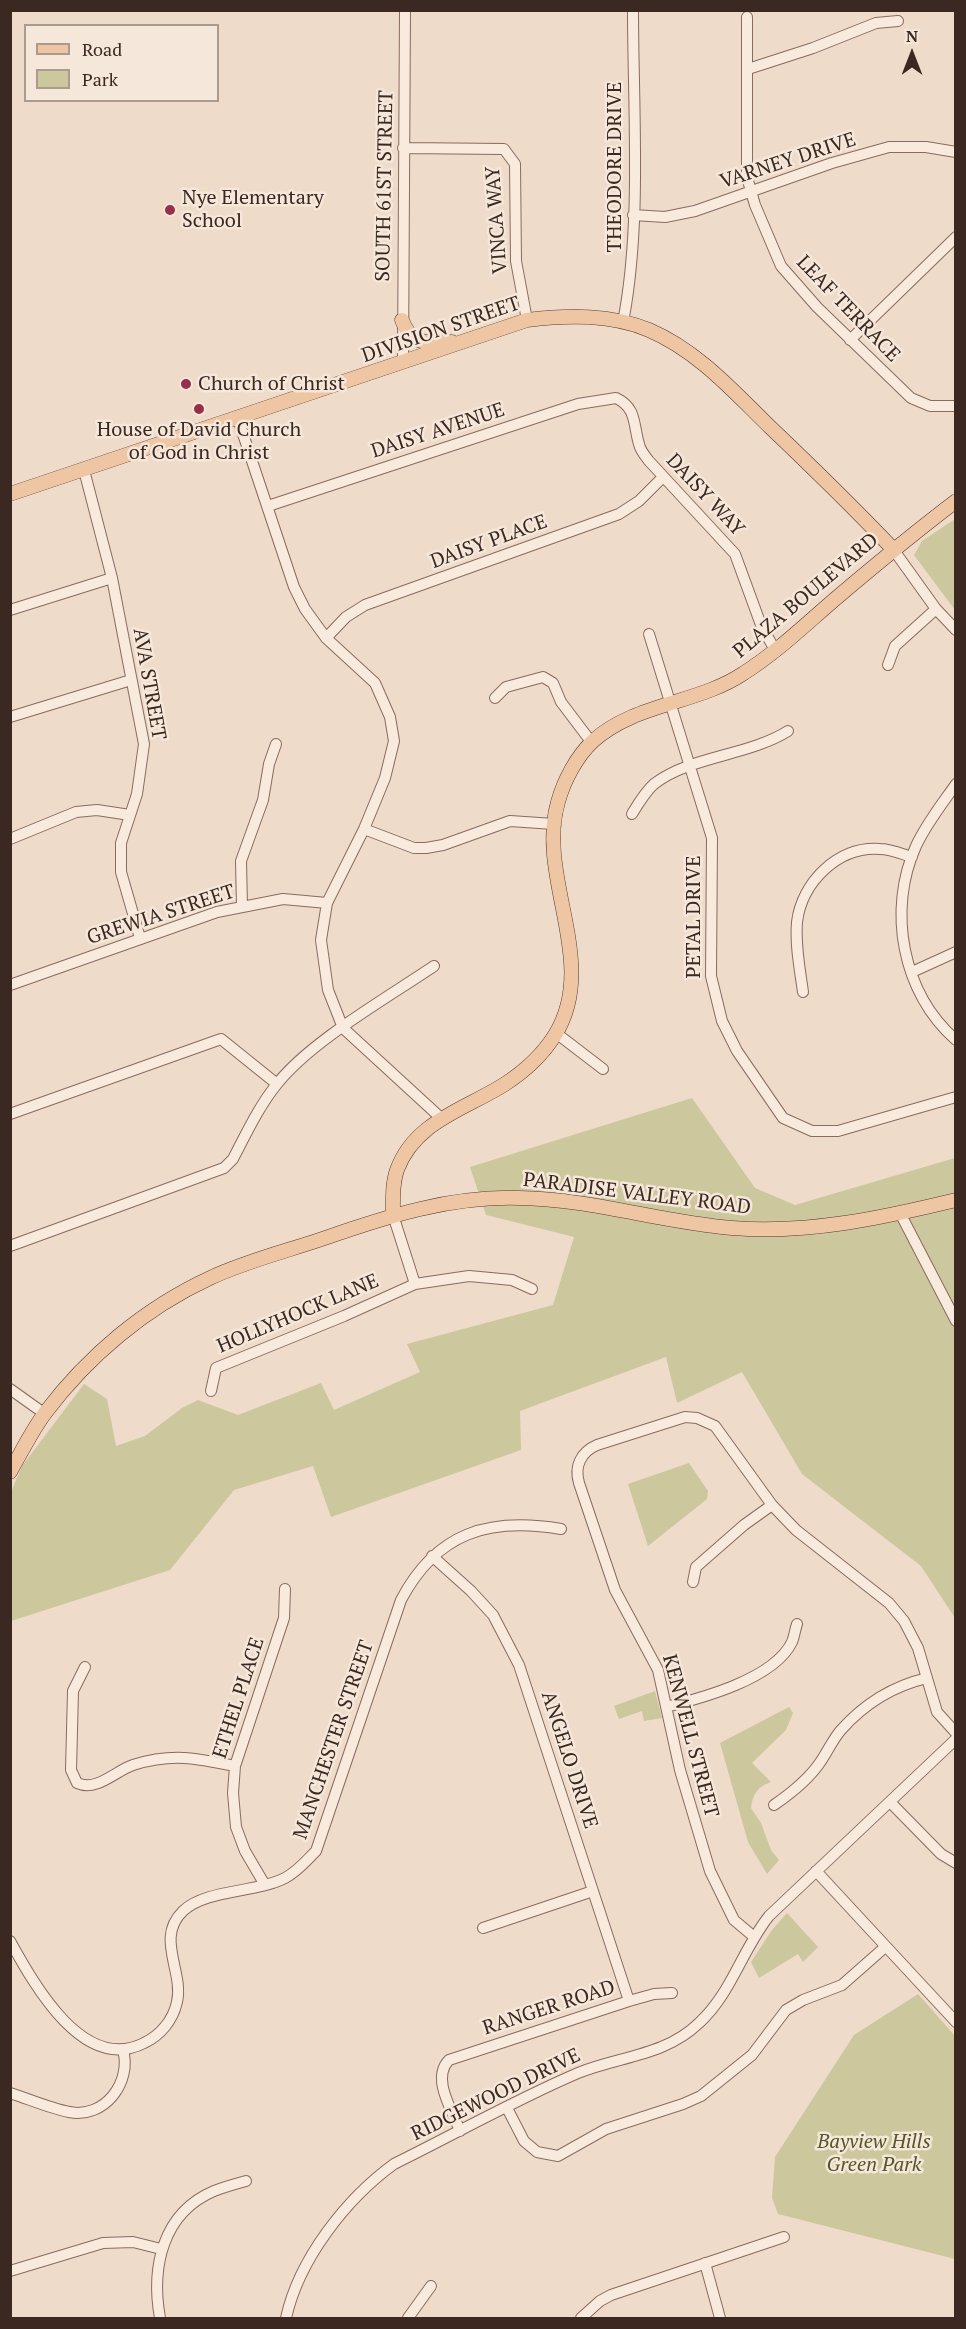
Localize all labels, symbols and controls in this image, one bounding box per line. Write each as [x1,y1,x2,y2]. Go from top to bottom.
legend [24,24,219,102]
north arrow [882,24,942,84]
text: N [906,25,918,47]
text: Road [82,37,122,61]
text: Park [82,67,118,91]
street label: THEODORE DRIVE [603,82,627,252]
street label: SOUTH 61ST STREET [371,90,399,282]
street label: VARNEY DRIVE [717,128,859,194]
street label: VINCA WAY [481,165,513,275]
place label: Nye Elementary School [182,186,324,233]
marker: Nye Elementary School [163,203,177,217]
street label: LEAF TERRACE [791,251,905,367]
street label: DIVISION STREET [359,292,523,368]
place label: Church of Christ [198,372,345,396]
marker: Church of Christ [179,377,193,391]
street label: DAISY AVENUE [368,398,508,464]
marker: House of David Church of God in Christ [192,402,206,416]
place label: House of David Church of God in Christ [97,418,301,465]
street label: DAISY WAY [661,449,749,541]
street label: DAISY PLACE [427,510,551,574]
street label: PLAZA BOULEVARD [729,528,883,664]
street label: AVA STREET [127,626,171,742]
street label: PETAL DRIVE [682,855,706,979]
street label: GREWIA STREET [84,880,238,950]
street label: PARADISE VALLEY ROAD [522,1168,752,1220]
street label: HOLLYHOCK LANE [214,1269,382,1359]
street label: ETHEL PLACE [208,1634,270,1762]
street label: MANCHESTER STREET [289,1637,379,1843]
street label: KENWELL STREET [657,1652,723,1820]
street label: ANGELO DRIVE [535,1688,603,1832]
street label: RANGER ROAD [480,1975,618,2041]
street label: RIDGEWOOD DRIVE [407,2044,585,2146]
park label: Bayview Hills Green Park [817,2130,931,2177]

